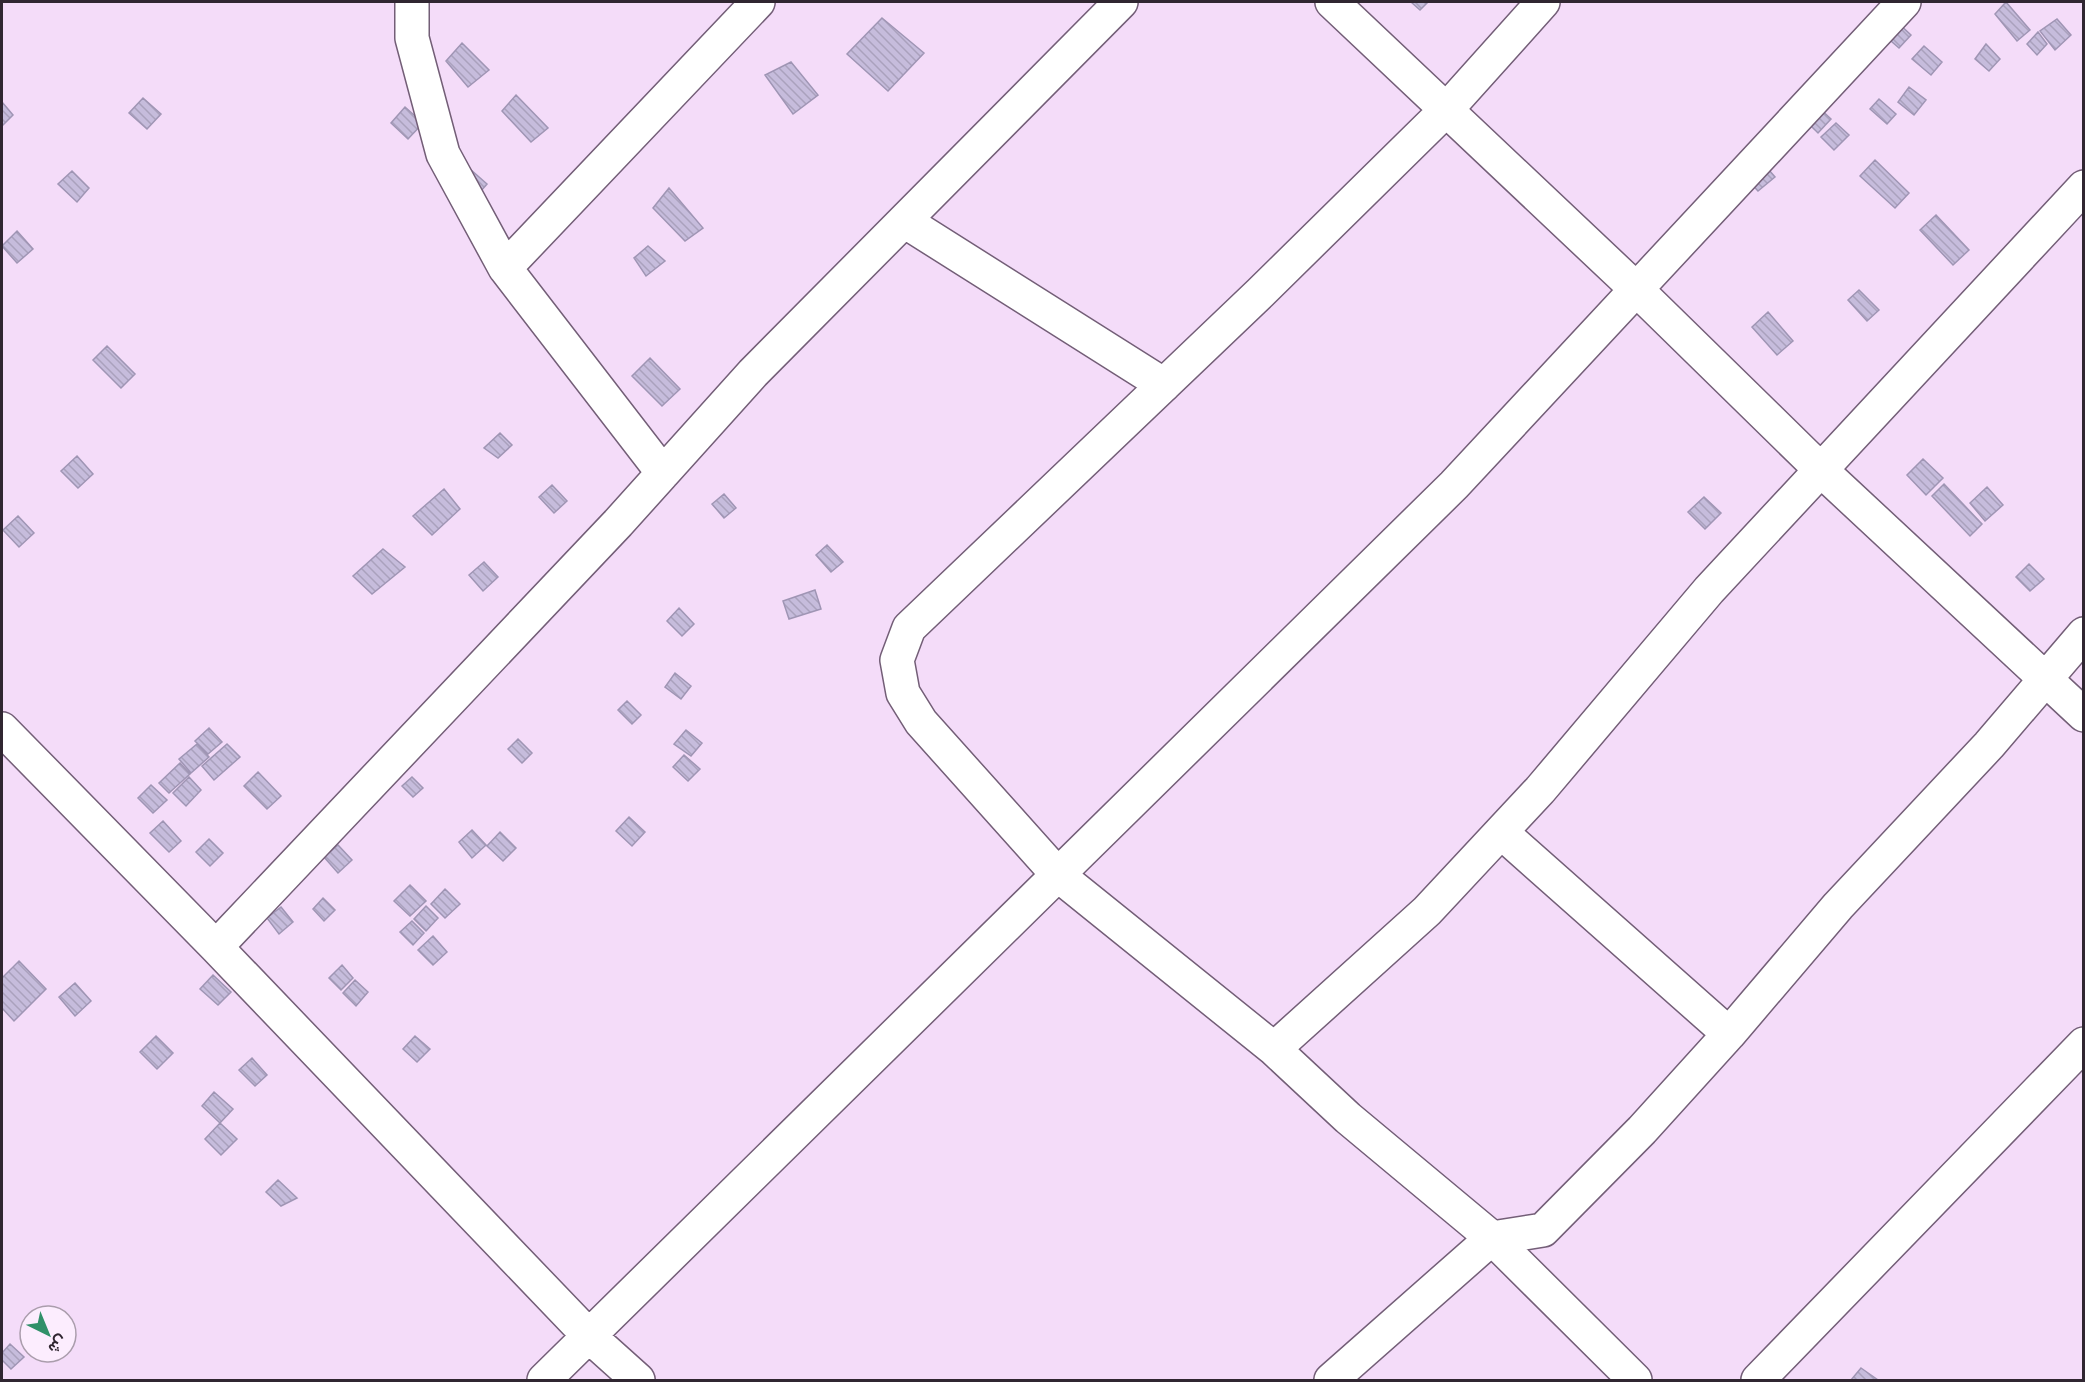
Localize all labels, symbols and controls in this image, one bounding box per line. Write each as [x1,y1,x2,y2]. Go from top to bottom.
north arrow [18,1304,78,1364]
text: ش [44,1331,72,1359]

